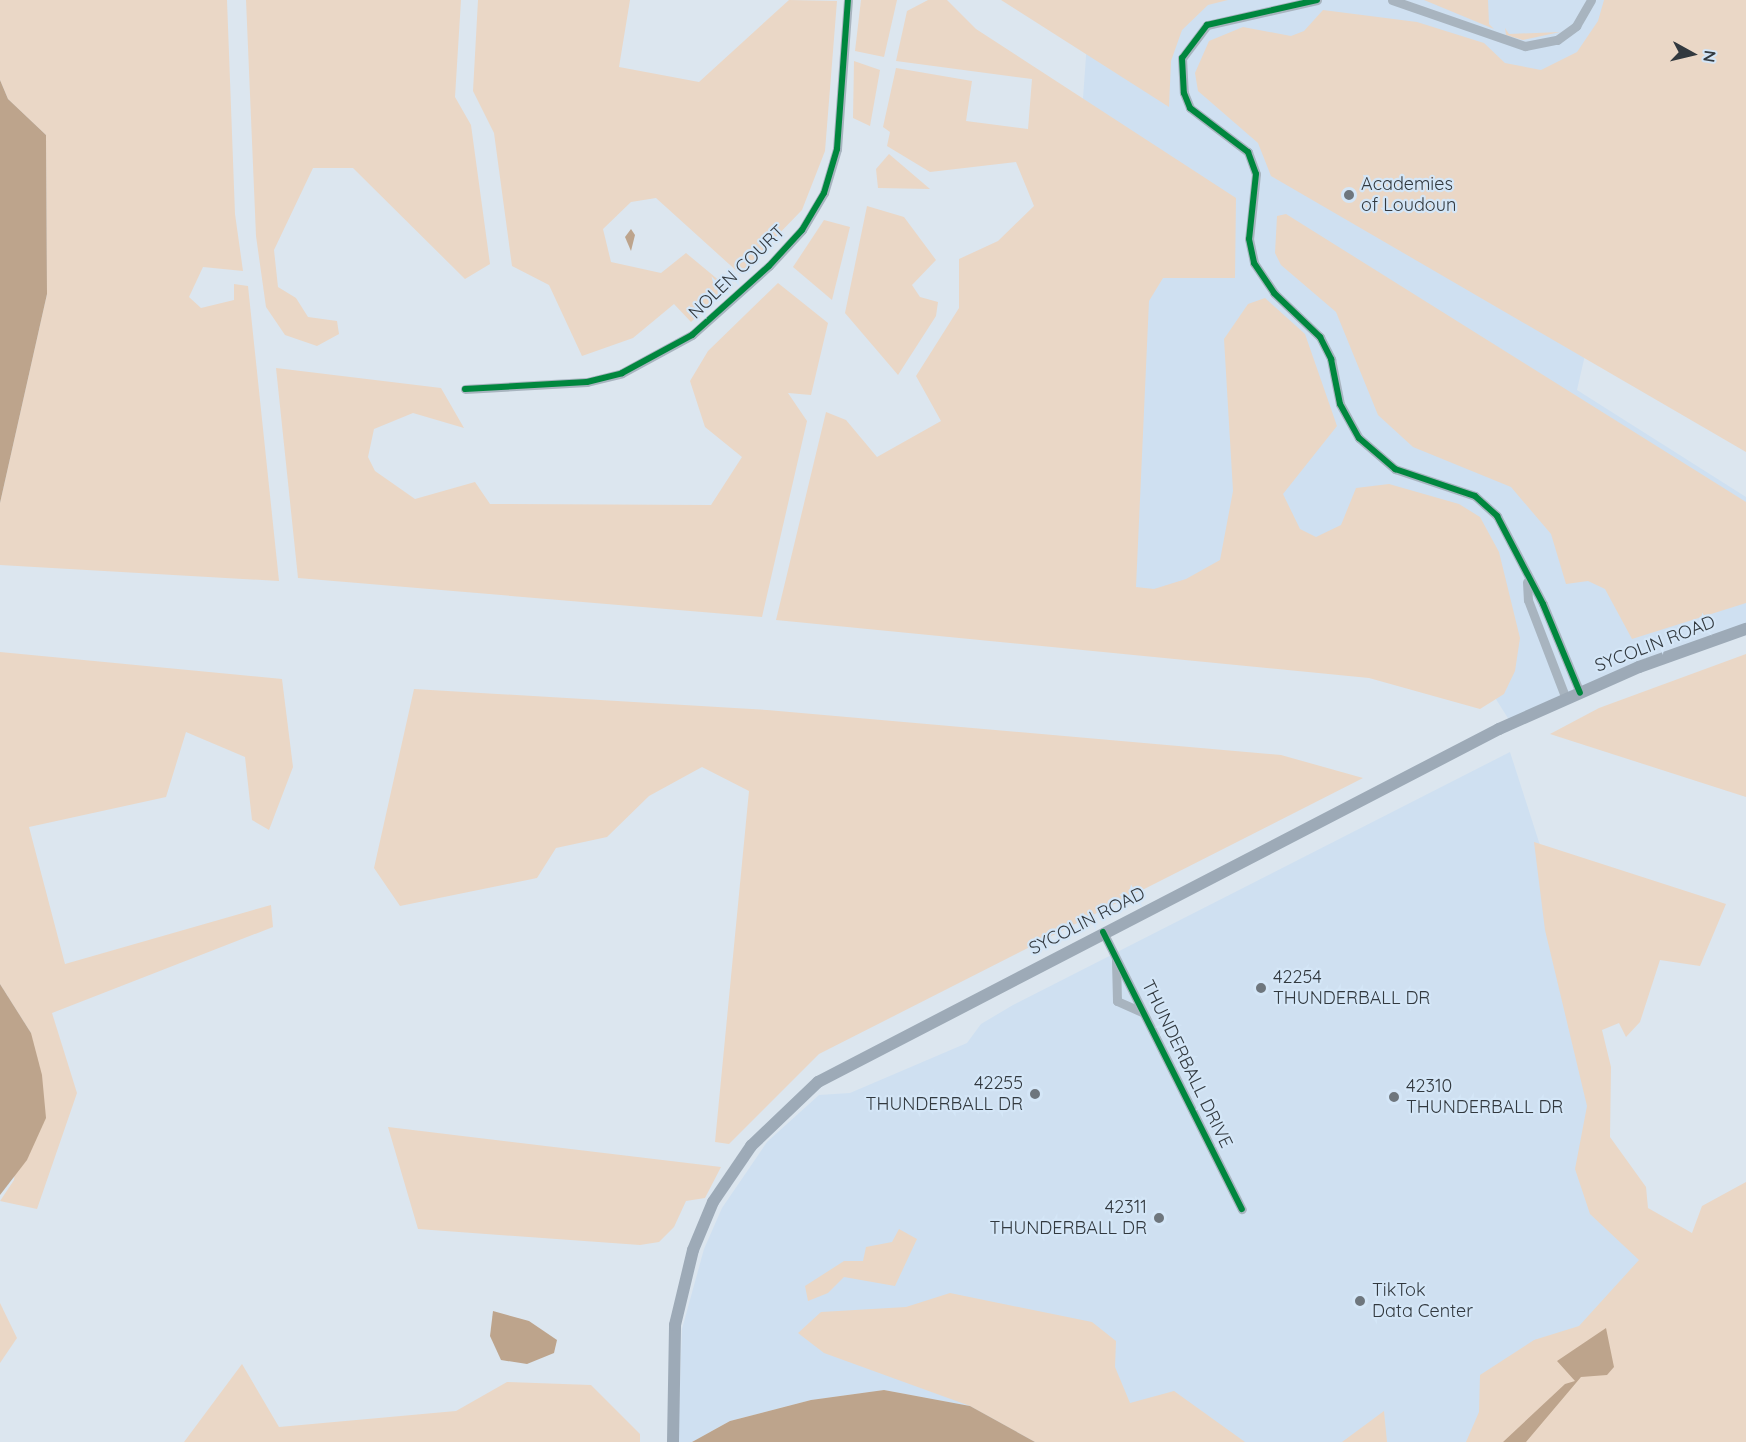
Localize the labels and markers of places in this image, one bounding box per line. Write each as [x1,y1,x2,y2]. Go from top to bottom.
place label: Academies of Loudoun [1361,174,1456,216]
marker: Academies of Loudoun [1342,188,1356,202]
place label: 42254 THUNDERBALL DR [1273,967,1430,1010]
marker: 42254 THUNDERBALL DR [1254,981,1268,995]
place label: 42255 THUNDERBALL DR [866,1073,1023,1116]
place label: 42310 THUNDERBALL DR [1406,1076,1563,1118]
marker: 42255 THUNDERBALL DR [1028,1087,1042,1101]
marker: 42310 THUNDERBALL DR [1387,1090,1401,1104]
place label: 42311 THUNDERBALL DR [990,1197,1147,1240]
marker: 42311 THUNDERBALL DR [1152,1211,1166,1225]
place label: TikTok Data Center [1372,1280,1473,1322]
marker: TikTok Data Center [1353,1294,1367,1308]

